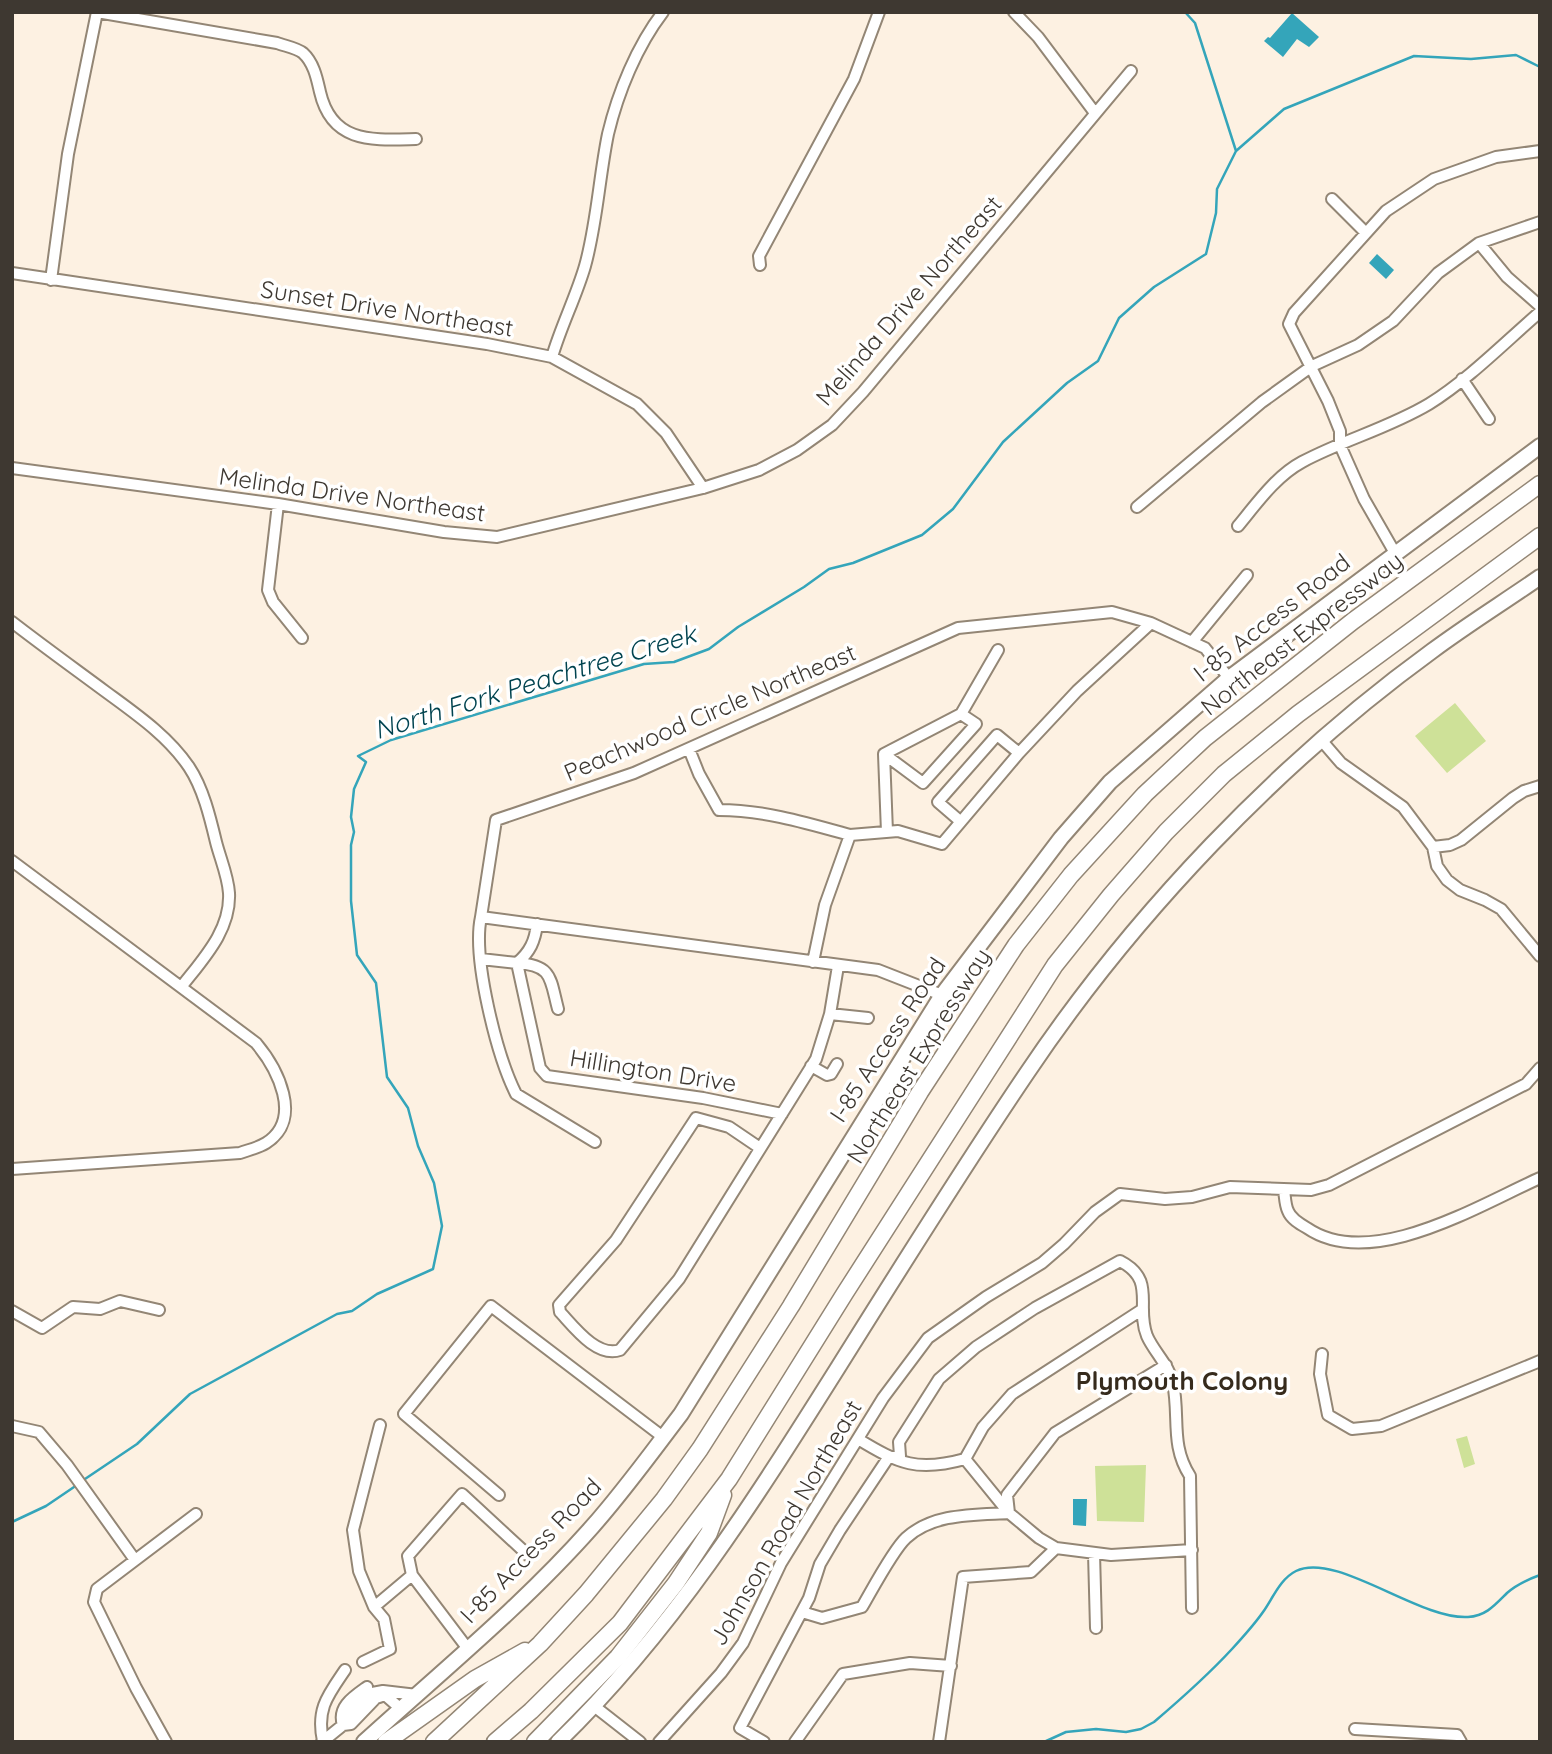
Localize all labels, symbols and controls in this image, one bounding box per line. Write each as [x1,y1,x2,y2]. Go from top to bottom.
street label: Melinda Drive Northeast [809,189,1008,411]
street label: Sunset Drive Northeast [259,273,516,343]
street label: Melinda Drive Northeast [217,460,487,528]
street label: Northeast Expressway [1194,545,1408,721]
street label: I-85 Access Road [1187,547,1356,688]
water label: North Fork Peachtree Creek [370,616,702,746]
street label: Peachwood Circle Northeast [559,637,860,787]
street label: Northeast Expressway [840,942,997,1169]
street label: I-85 Access Road [823,951,952,1128]
street label: Hillington Drive [568,1042,739,1098]
district label: Plymouth Colony [1076,1364,1288,1397]
street label: Johnson Road Northeast [702,1394,868,1651]
street label: I-85 Access Road [453,1471,607,1629]

